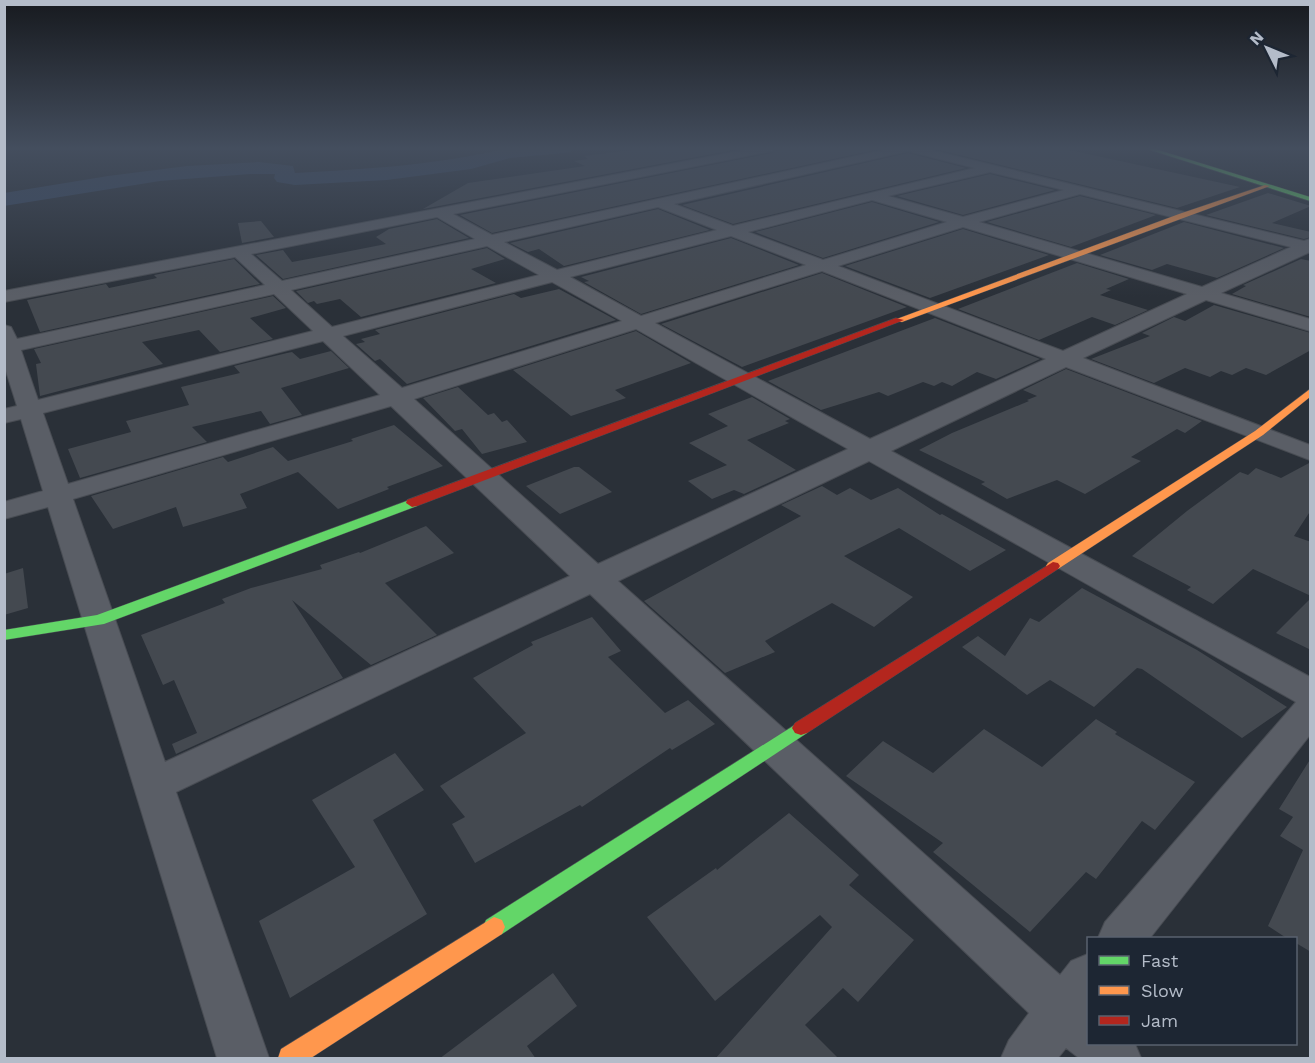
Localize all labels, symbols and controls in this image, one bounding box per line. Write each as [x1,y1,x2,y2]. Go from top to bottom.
north arrow [1237,18,1297,78]
text: N [1245,27,1267,49]
legend [1087,937,1297,1045]
text: Fast [1141,950,1179,971]
text: Slow [1141,980,1184,1001]
text: Jam [1141,1010,1178,1031]

